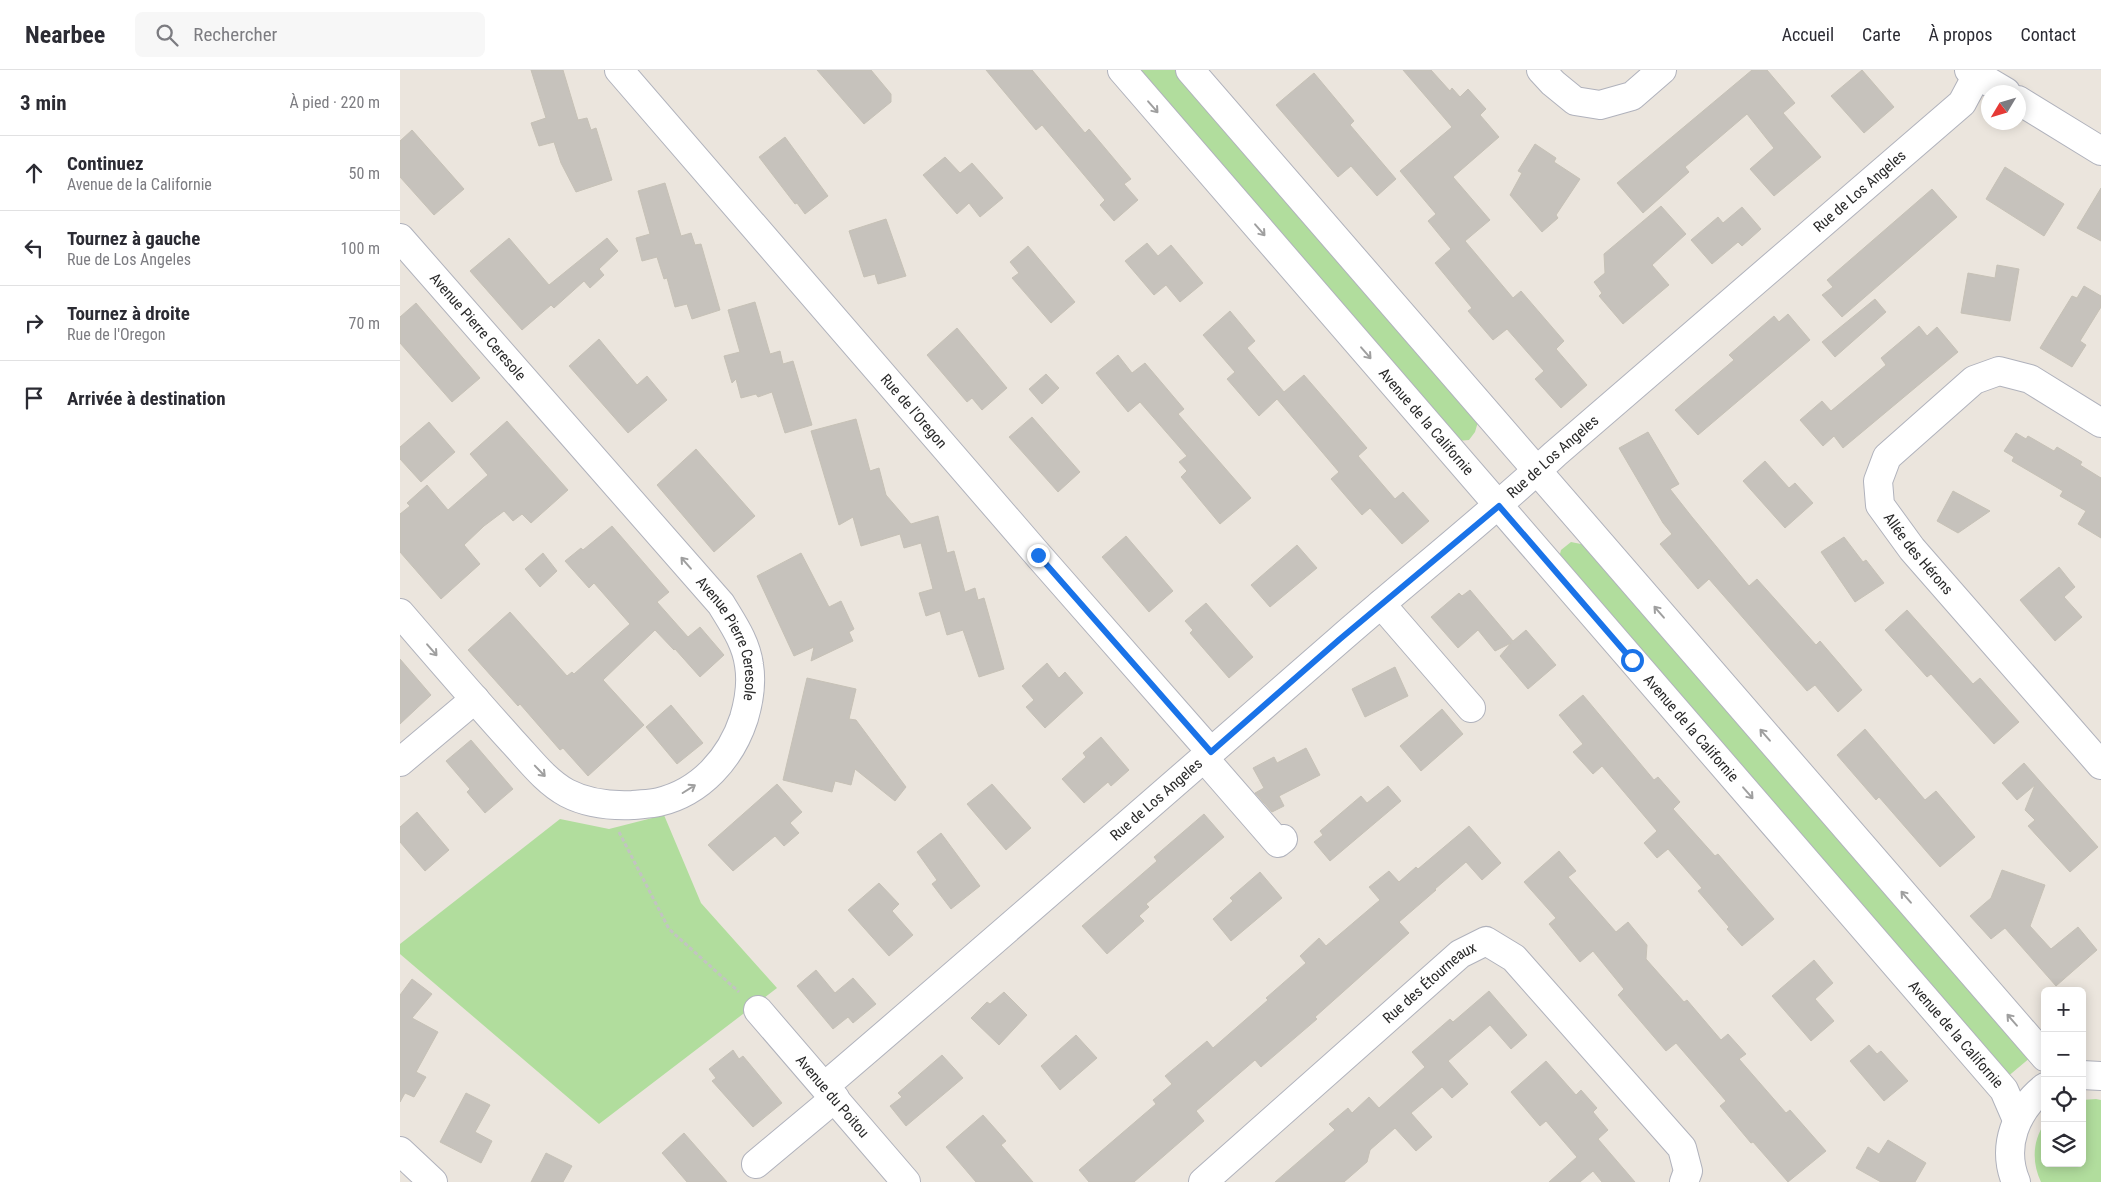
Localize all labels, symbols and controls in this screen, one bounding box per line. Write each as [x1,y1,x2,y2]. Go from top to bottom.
search box [135,12,485,57]
text: Nearbee [25,21,105,49]
icon: search [153,21,181,49]
text: Rechercher [193,23,277,46]
text: Accueil [1782,24,1834,45]
text: Carte [1862,24,1901,45]
text: À propos [1929,24,1992,45]
text: Contact [2020,24,2076,45]
north arrow [1981,85,2026,130]
text: 3 min [20,91,67,115]
text: À pied · 220 m [289,93,380,112]
one-way arrow [1148,100,1159,113]
street label: Rue de Los Angeles [1810,146,1910,236]
text: Continuez [67,152,144,175]
icon: ahead [20,159,48,187]
text: 50 m [348,164,380,183]
text: Avenue de la Californie [67,175,212,194]
one-way arrow [1254,223,1265,236]
text: Tournez à gauche [67,227,200,250]
icon: left [20,234,48,262]
text: 100 m [341,239,380,258]
text: Rue de Los Angeles [67,250,191,269]
street label: Avenue Pierre Ceresole [426,269,530,384]
text: Tournez à droite [67,302,190,325]
icon: right [20,309,48,337]
text: 70 m [348,314,380,333]
text: Rue de l'Oregon [67,325,166,344]
one-way arrow [1360,346,1372,359]
street label: Avenue de la Californie [1375,364,1477,479]
street label: Rue de l'Oregon [877,370,951,452]
icon: arrive [20,384,48,412]
text: Arrivée à destination [67,387,226,410]
street label: Rue de Los Angeles [1503,411,1602,502]
street label: Allée des Hérons [1880,509,1957,598]
route end [1027,544,1050,567]
one-way arrow [680,557,692,570]
street label: Avenue Pierre Ceresole [692,573,759,702]
one-way arrow [1653,606,1664,619]
one-way arrow [426,643,438,656]
route start [1621,649,1644,672]
street label: Avenue de la Californie [1640,671,1742,785]
one-way arrow [1760,729,1771,742]
street label: Rue de Los Angeles [1106,754,1206,844]
one-way arrow [534,765,546,777]
one-way arrow [682,784,696,794]
one-way arrow [1742,786,1753,799]
one-way arrow [1900,891,1912,904]
street label: Rue des Étourneaux [1379,938,1480,1027]
street label: Avenue de la Californie [1905,977,2007,1092]
map controls [2041,987,2086,1167]
button: + [2041,987,2086,1032]
one-way arrow [2007,1014,2018,1027]
button: − [2041,1032,2086,1077]
street label: Avenue du Poitou [792,1051,873,1141]
button: locate [2041,1077,2086,1122]
button: layers [2041,1122,2086,1167]

